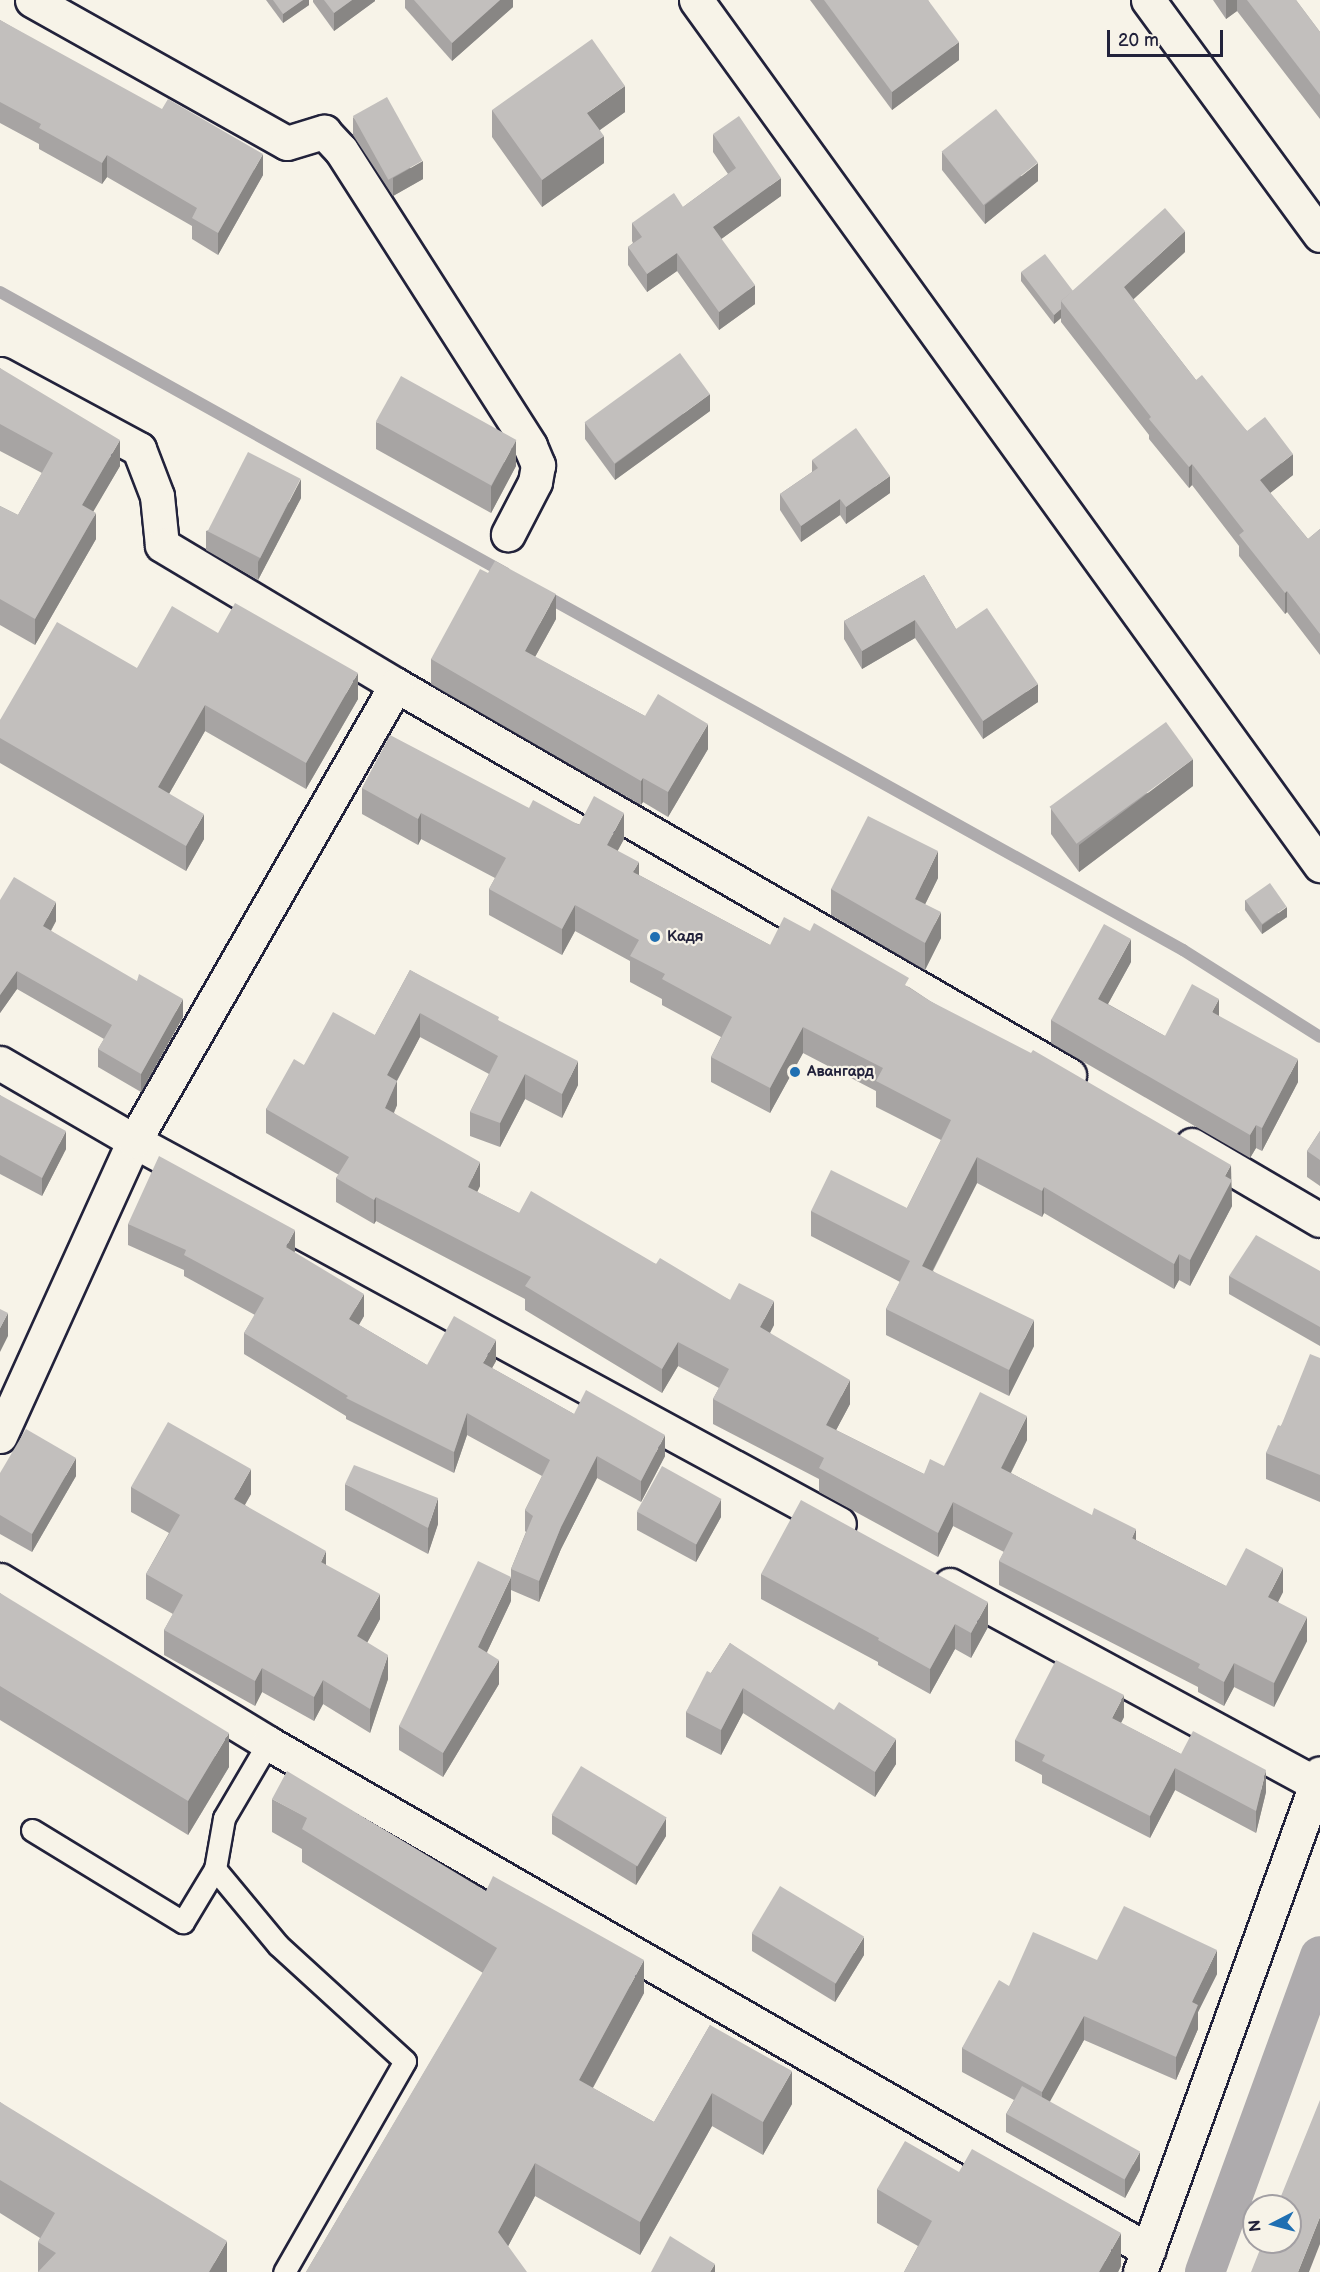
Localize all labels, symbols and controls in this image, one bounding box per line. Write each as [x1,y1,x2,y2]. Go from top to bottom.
scale bar [1110,18,1226,56]
text: 20 m [1118,30,1159,51]
place label: Кадя [667,928,703,946]
marker: Кадя [648,930,662,944]
place label: Авангард [807,1063,874,1081]
marker: Авангард [788,1065,802,1079]
north arrow [1242,2194,1302,2254]
text: N [1246,2219,1266,2233]

